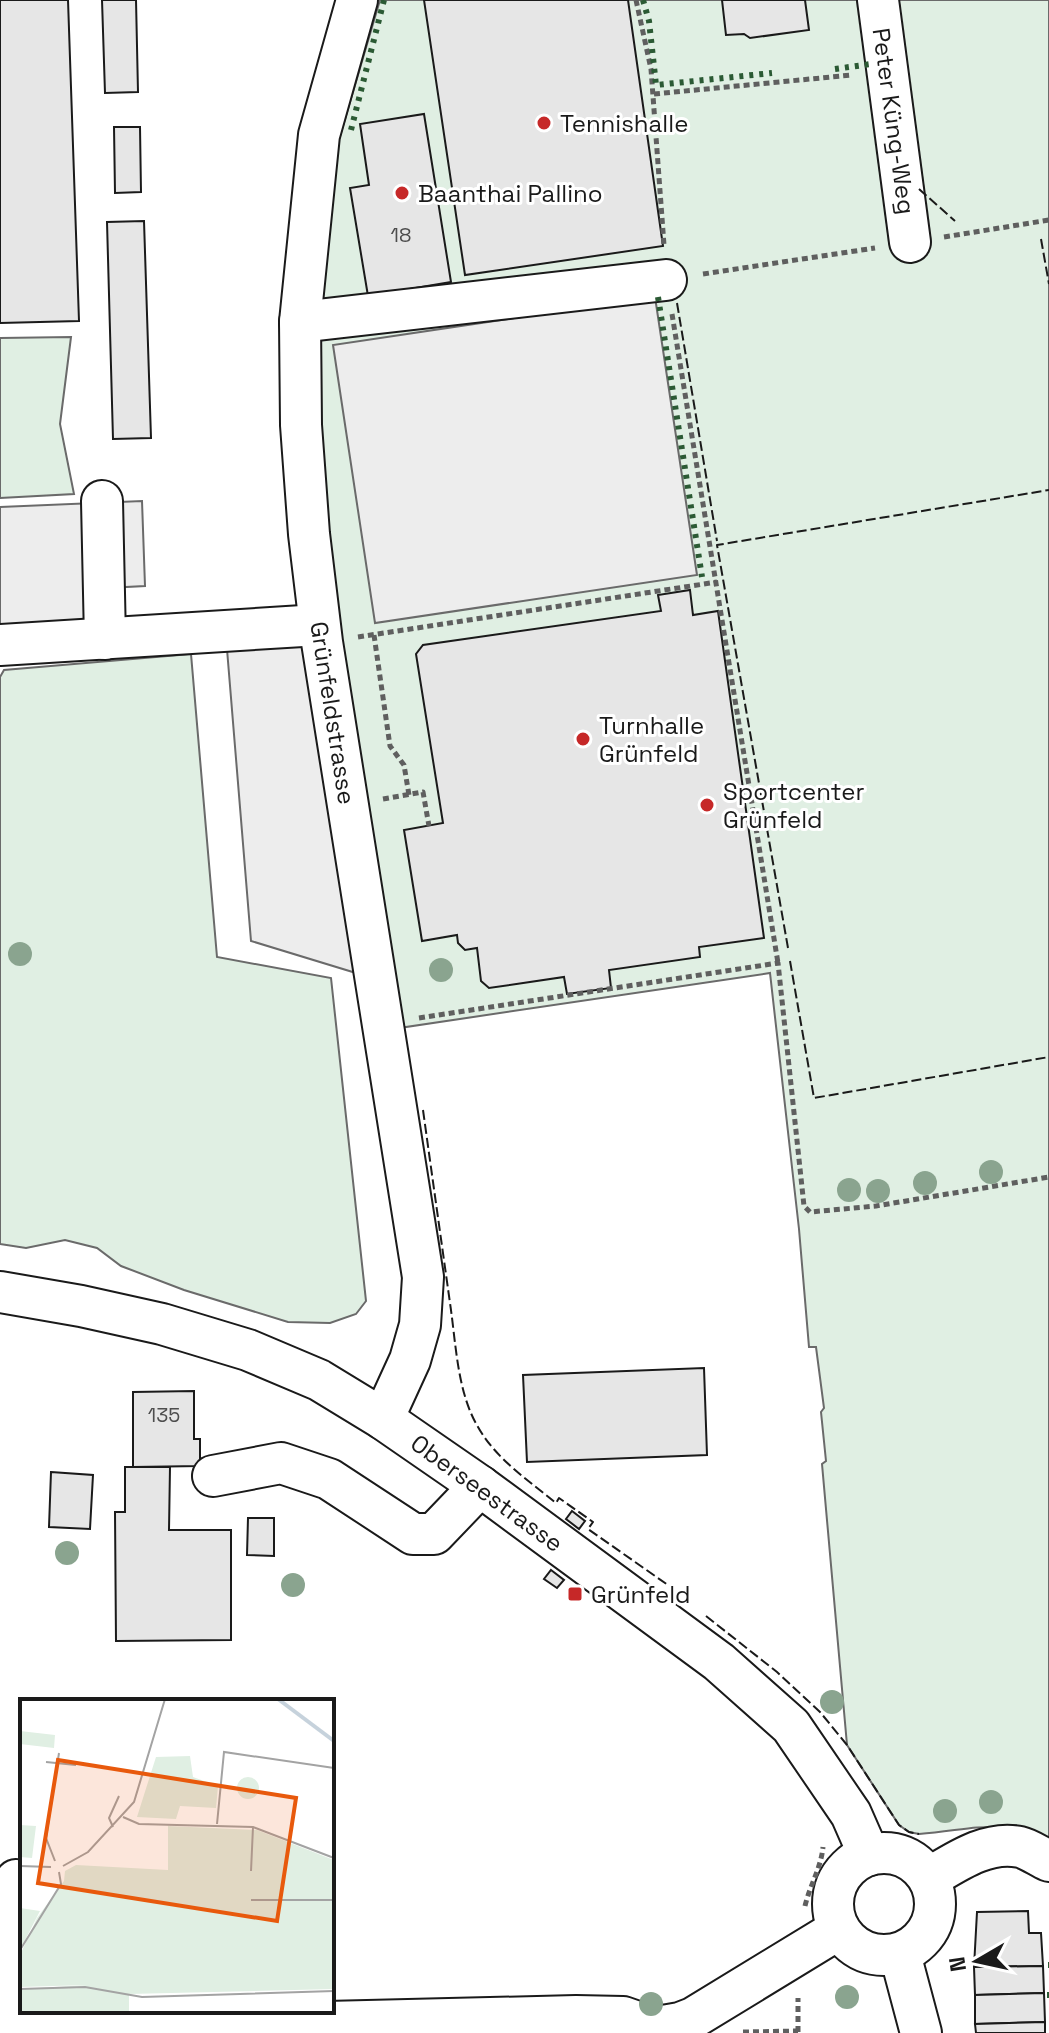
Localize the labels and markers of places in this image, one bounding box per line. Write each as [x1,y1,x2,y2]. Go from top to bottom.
place label: Tennishalle [560,108,688,139]
marker: Tennishalle [535,114,553,132]
place label: Baanthai Pallino [418,178,603,209]
marker: Baanthai Pallino [393,184,411,202]
place label: Turnhalle Grünfeld [599,710,704,769]
marker: Turnhalle Grünfeld [574,730,592,748]
place label: Sportcenter Grünfeld [723,776,864,835]
marker: Sportcenter Grünfeld [698,796,716,814]
place label: Grünfeld [591,1579,691,1610]
marker: Grünfeld [566,1585,584,1603]

